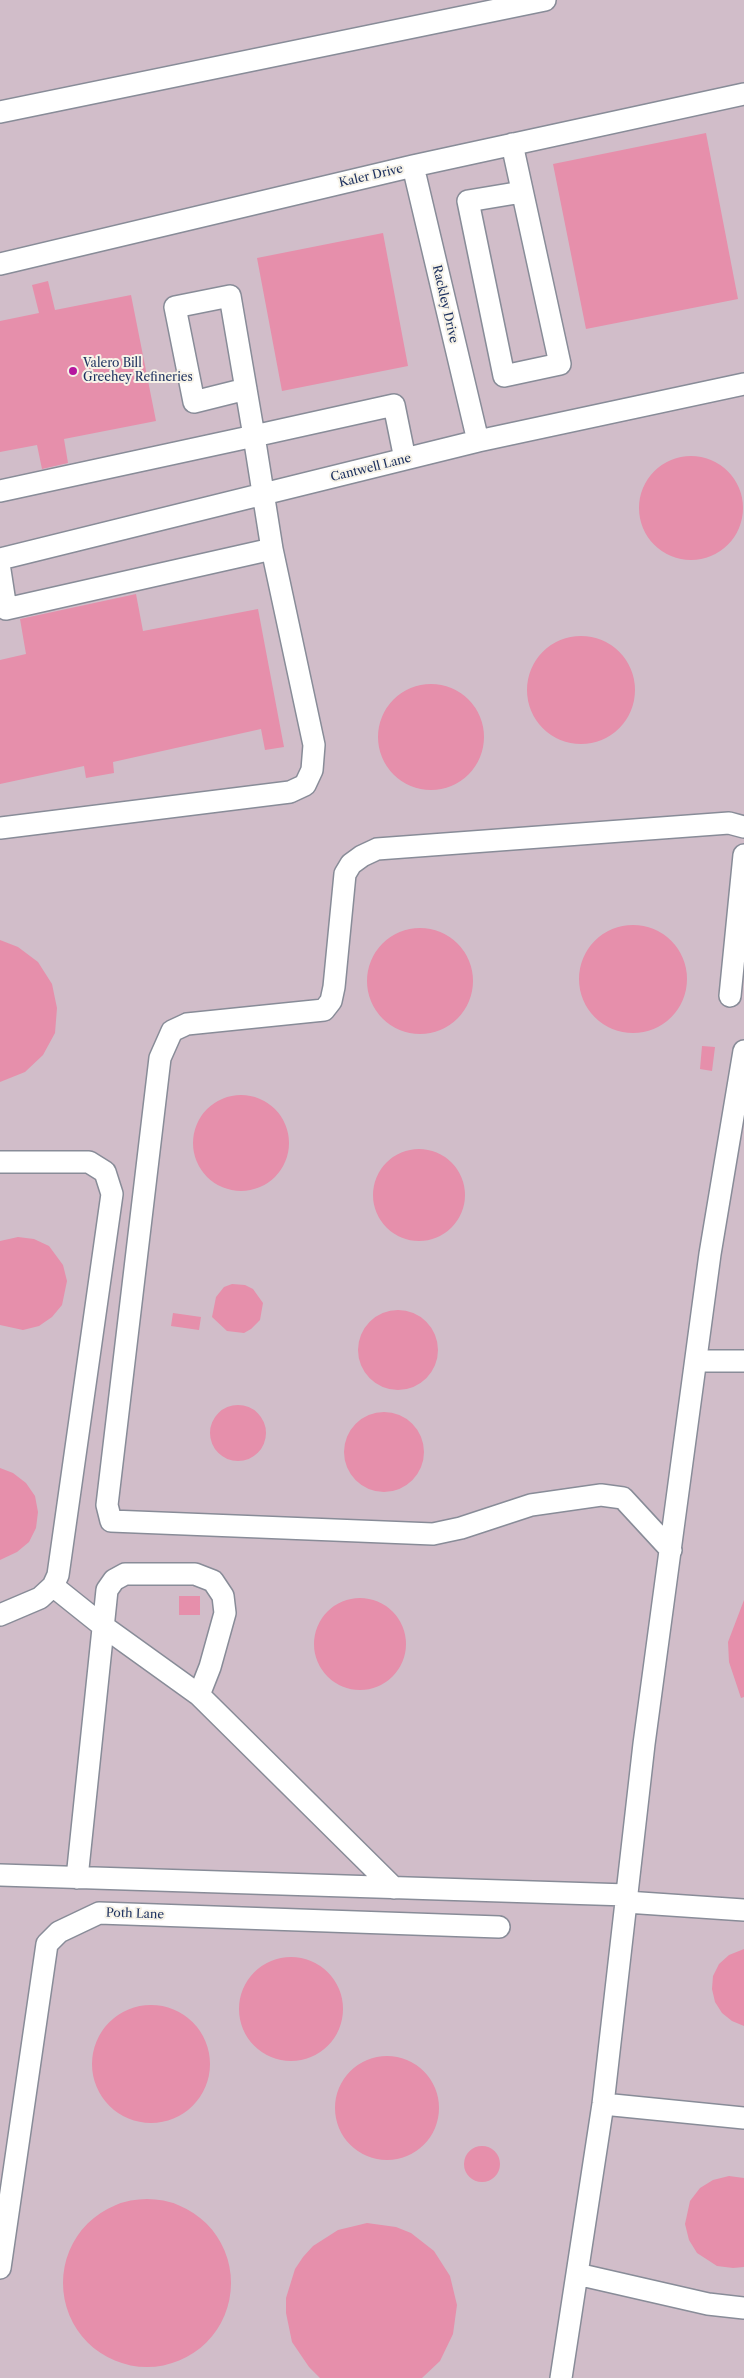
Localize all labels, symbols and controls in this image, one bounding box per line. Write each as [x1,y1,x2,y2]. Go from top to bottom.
street label: Kaler Drive [338,162,404,190]
street label: Rackley Drive [429,264,461,344]
place label: Valero Bill Greehey Refineries [83,357,193,385]
marker: Valero Bill Greehey Refineries [67,365,79,377]
street label: Cantwell Lane [329,451,413,485]
street label: Poth Lane [106,1906,164,1922]

